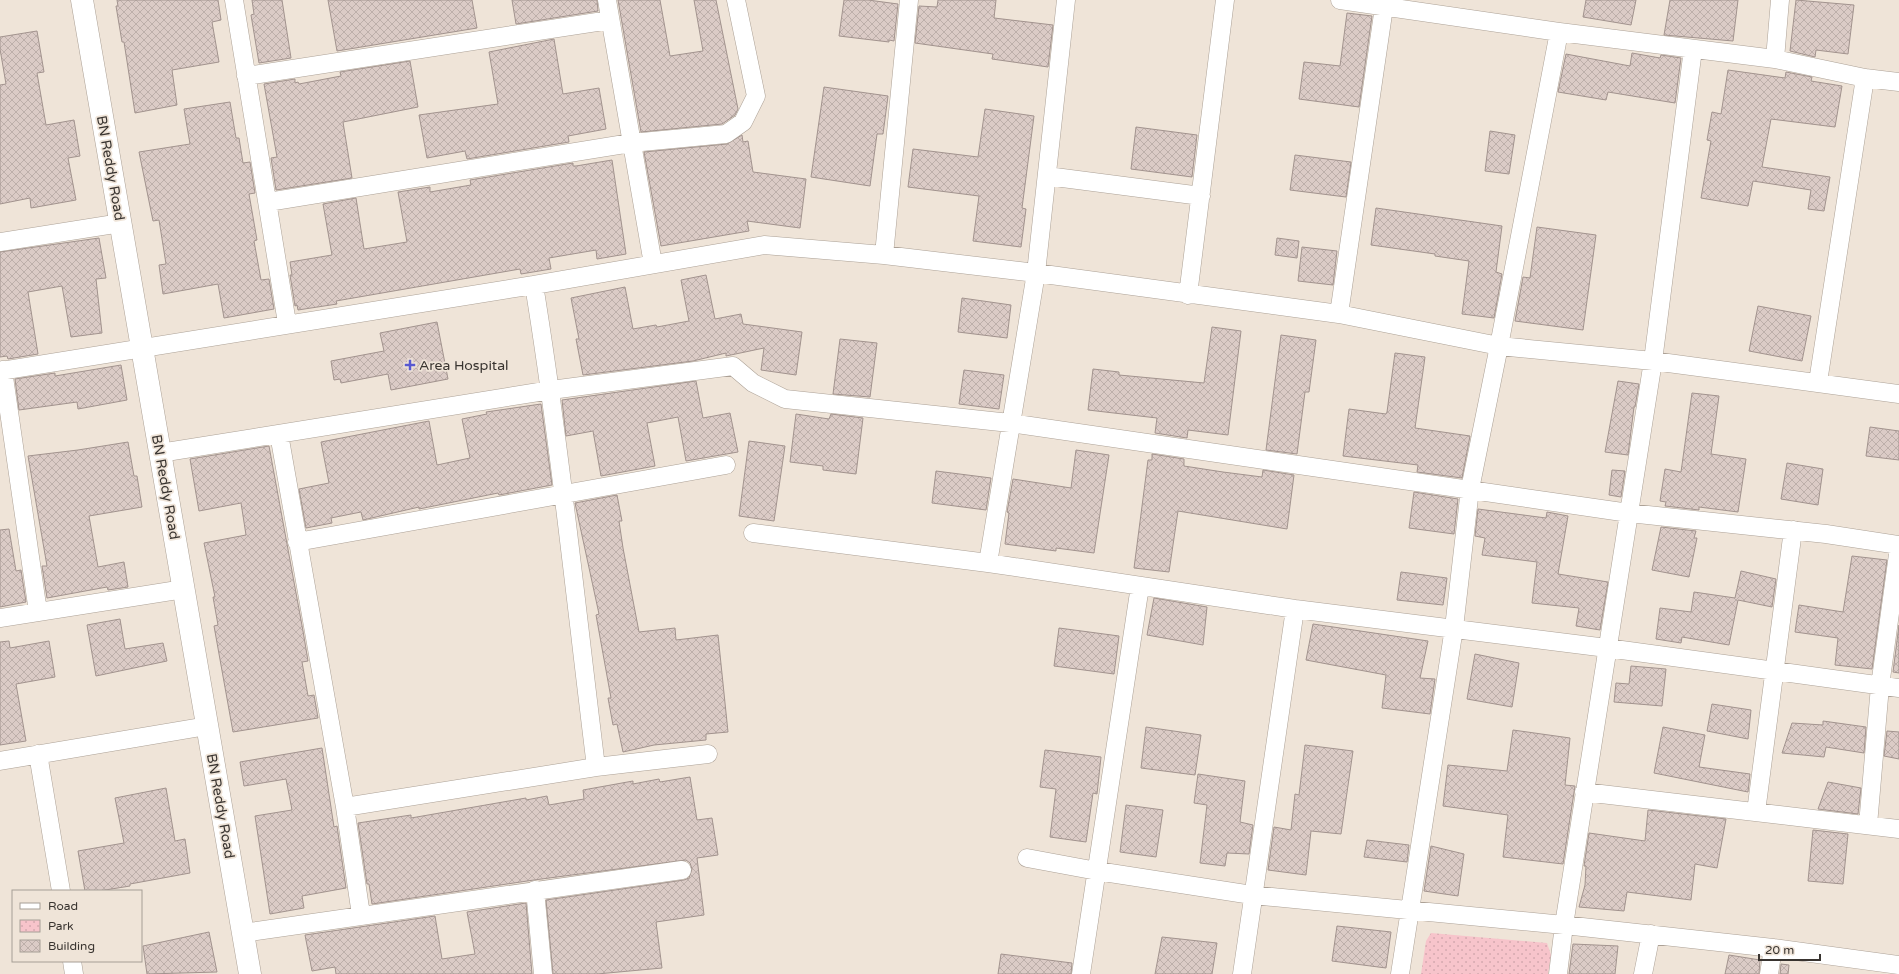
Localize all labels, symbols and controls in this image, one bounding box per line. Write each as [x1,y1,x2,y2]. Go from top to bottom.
street label: BN Reddy Road [93,114,128,222]
place label: Area Hospital [419,357,509,374]
marker: Area Hospital [404,359,416,371]
street label: BN Reddy Road [148,433,183,541]
street label: BN Reddy Road [203,752,238,860]
legend [12,890,142,962]
text: Road [48,899,78,913]
text: Park [48,919,74,933]
scale bar [1759,936,1820,962]
text: Building [48,939,95,953]
text: 20 m [1765,943,1794,957]

